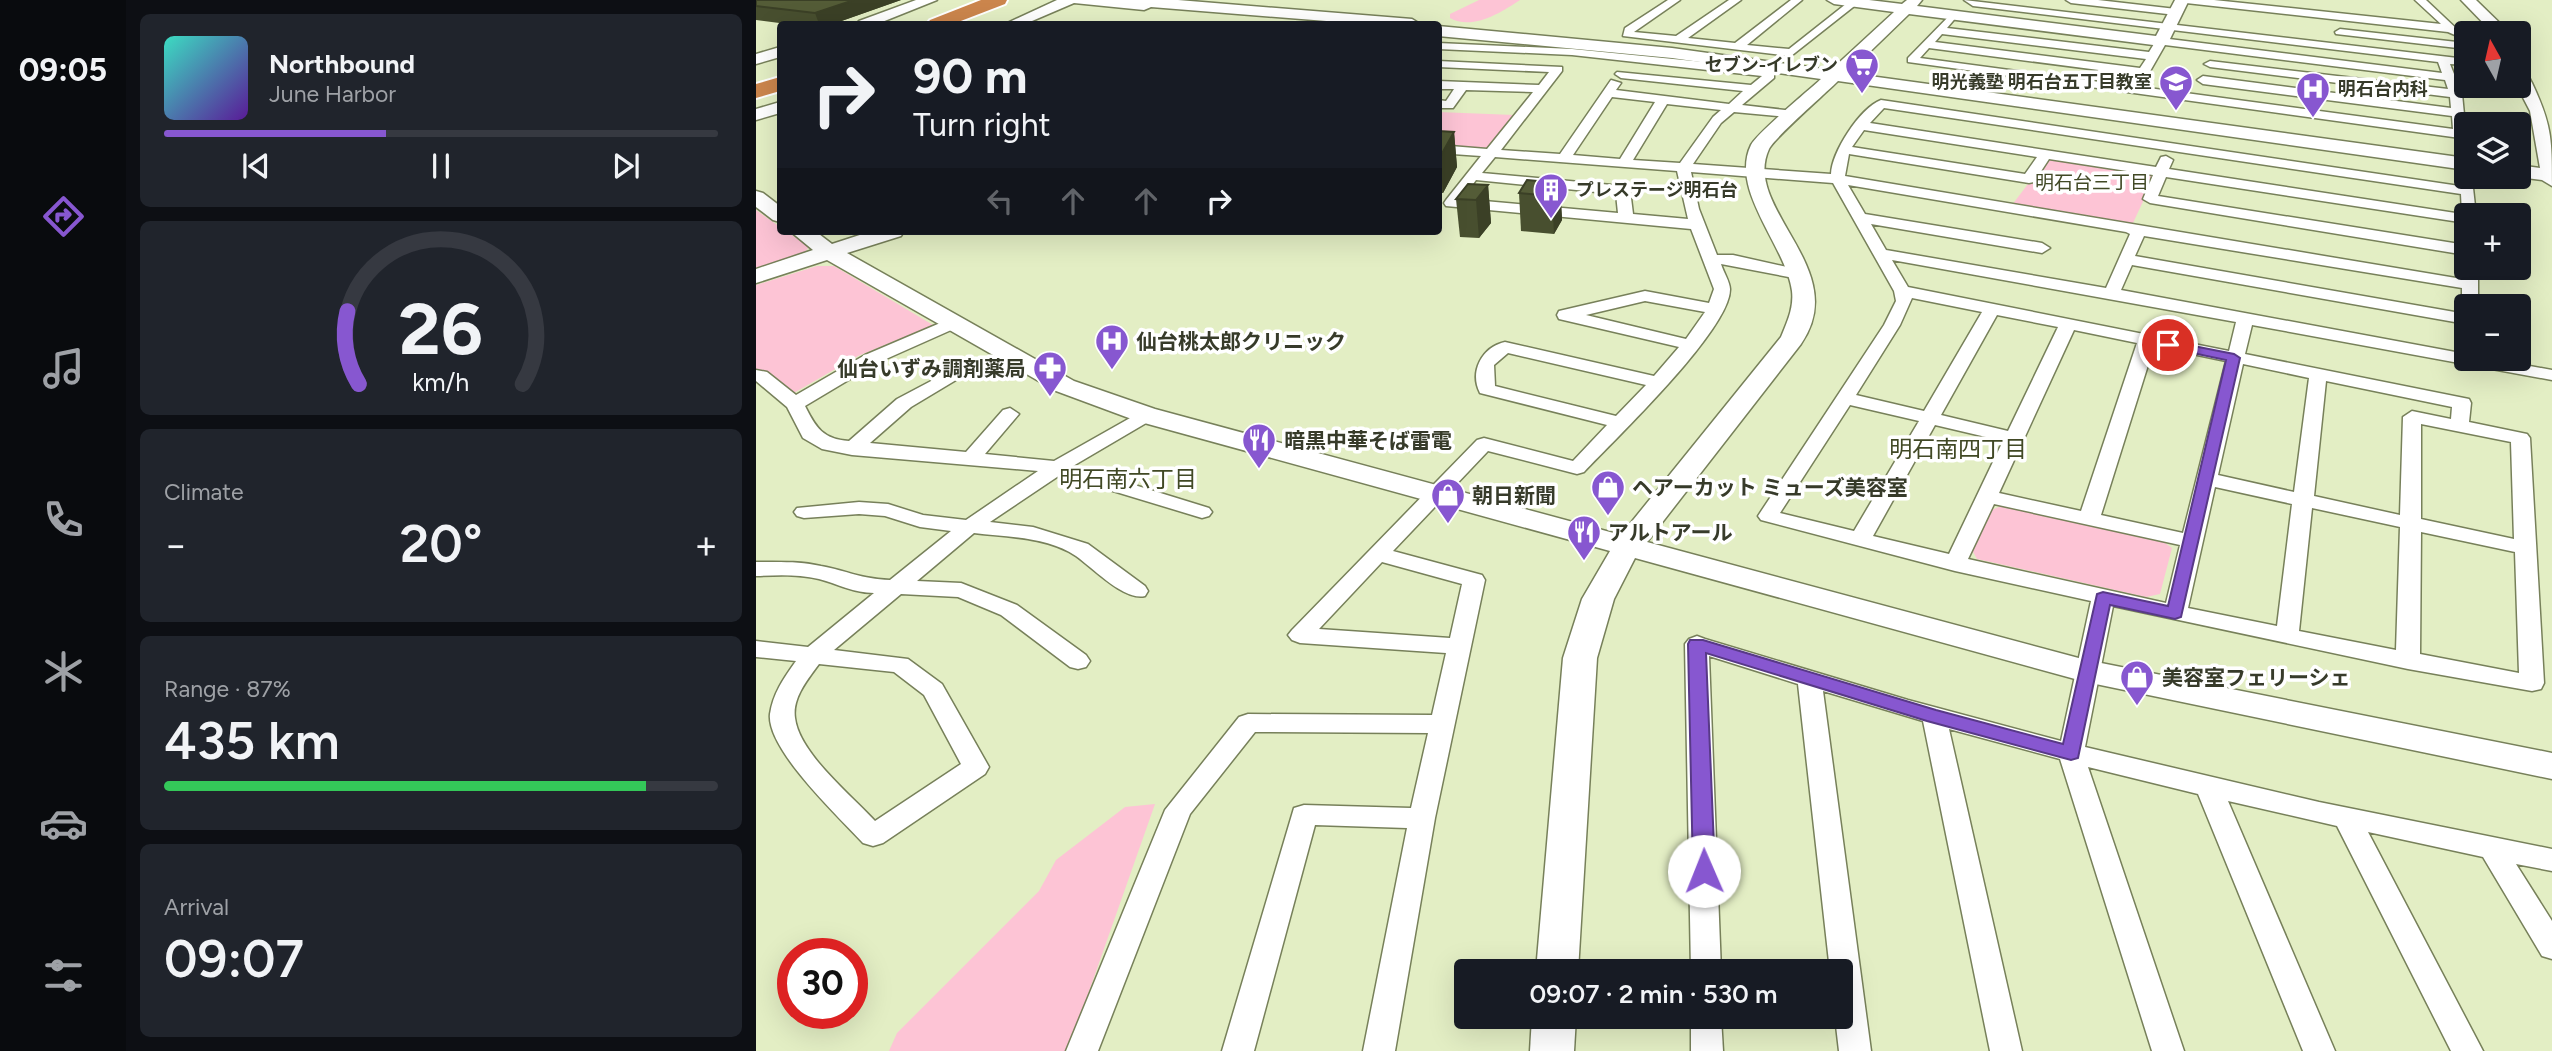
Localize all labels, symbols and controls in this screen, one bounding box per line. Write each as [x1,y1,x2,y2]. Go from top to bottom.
north arrow [2454,21,2530,98]
map controls [2454,21,2531,371]
text: 90 m [913,46,1028,105]
supermarket icon: セブン-イレブン [1843,46,1881,95]
text: Northbound [269,48,415,80]
icon: right [798,49,889,140]
text: 09:05 [19,51,107,89]
place label: セブン-イレブン [1705,54,1838,76]
school or university icon: 明光義塾 明石台五丁目教室 [2157,63,2195,112]
hospital icon: 明石台内科 [2294,70,2332,119]
place label: 明光義塾 明石台五丁目教室 [1932,71,2152,93]
place label: 明石台内科 [2338,78,2428,100]
text: June Harbor [269,80,396,108]
text: Turn right [913,106,1051,144]
button: layers [2454,112,2531,189]
icon: previous [237,147,275,185]
icon: pause [422,147,460,185]
icon: next [607,147,645,185]
building icon: プレステージ明石台 [1532,171,1570,220]
district label: 明石台三丁目 [2035,171,2149,194]
place label: プレステージ明石台 [1576,179,1738,201]
icon: left [981,182,1019,220]
icon: ahead [1054,182,1092,220]
icon: ahead [1127,182,1165,220]
icon: right [1200,182,1238,220]
icon: directions [39,192,88,241]
button: + [2454,203,2531,280]
text: 26 [399,286,483,373]
button: − [2454,294,2531,371]
pin [2138,315,2198,375]
hospital icon: 仙台桃太郎クリニック [1093,322,1131,371]
icon: arrive [2149,326,2187,364]
place label: 仙台桃太郎クリニック [1136,329,1346,354]
icon: music [39,344,88,393]
pharmacy icon: 仙台いずみ調剤薬局 [1031,349,1069,398]
place label: 仙台いずみ調剤薬局 [837,356,1026,381]
text: km/h [412,367,470,397]
restaurant icon: 暗黒中華そば雷電 [1240,421,1278,470]
place label: 暗黒中華そば雷電 [1284,428,1452,453]
district label: 明石南四丁目 [1889,435,2027,463]
district label: 明石南六丁目 [1059,465,1197,493]
shop icon: ヘアーカット ミューズ美容室 [1589,468,1627,517]
place label: ヘアーカット ミューズ美容室 [1632,475,1908,500]
shop icon: 朝日新聞 [1429,476,1467,525]
text: Climate [164,478,243,506]
place label: 朝日新聞 [1472,483,1556,508]
icon: phone [39,495,88,544]
text: 20° [400,513,482,575]
restaurant icon: アルトアール [1565,513,1603,562]
place label: アルトアール [1608,520,1733,545]
text: − [164,522,188,568]
text: + [694,522,718,568]
icon: climate [39,647,88,696]
shop icon: 美容室フェリーシェ [2118,658,2156,707]
place label: 美容室フェリーシェ [2162,665,2351,690]
text: Range · 87% [164,675,291,703]
text: 435 km [164,710,340,772]
icon: car [39,799,88,848]
position arrow [1667,834,1741,908]
text: Arrival [164,893,229,921]
text: 09:07 [164,928,304,990]
speed limit sign: 30 [777,938,868,1029]
icon: filters [39,951,88,1000]
text: 09:07 · 2 min · 530 m [1529,978,1778,1010]

